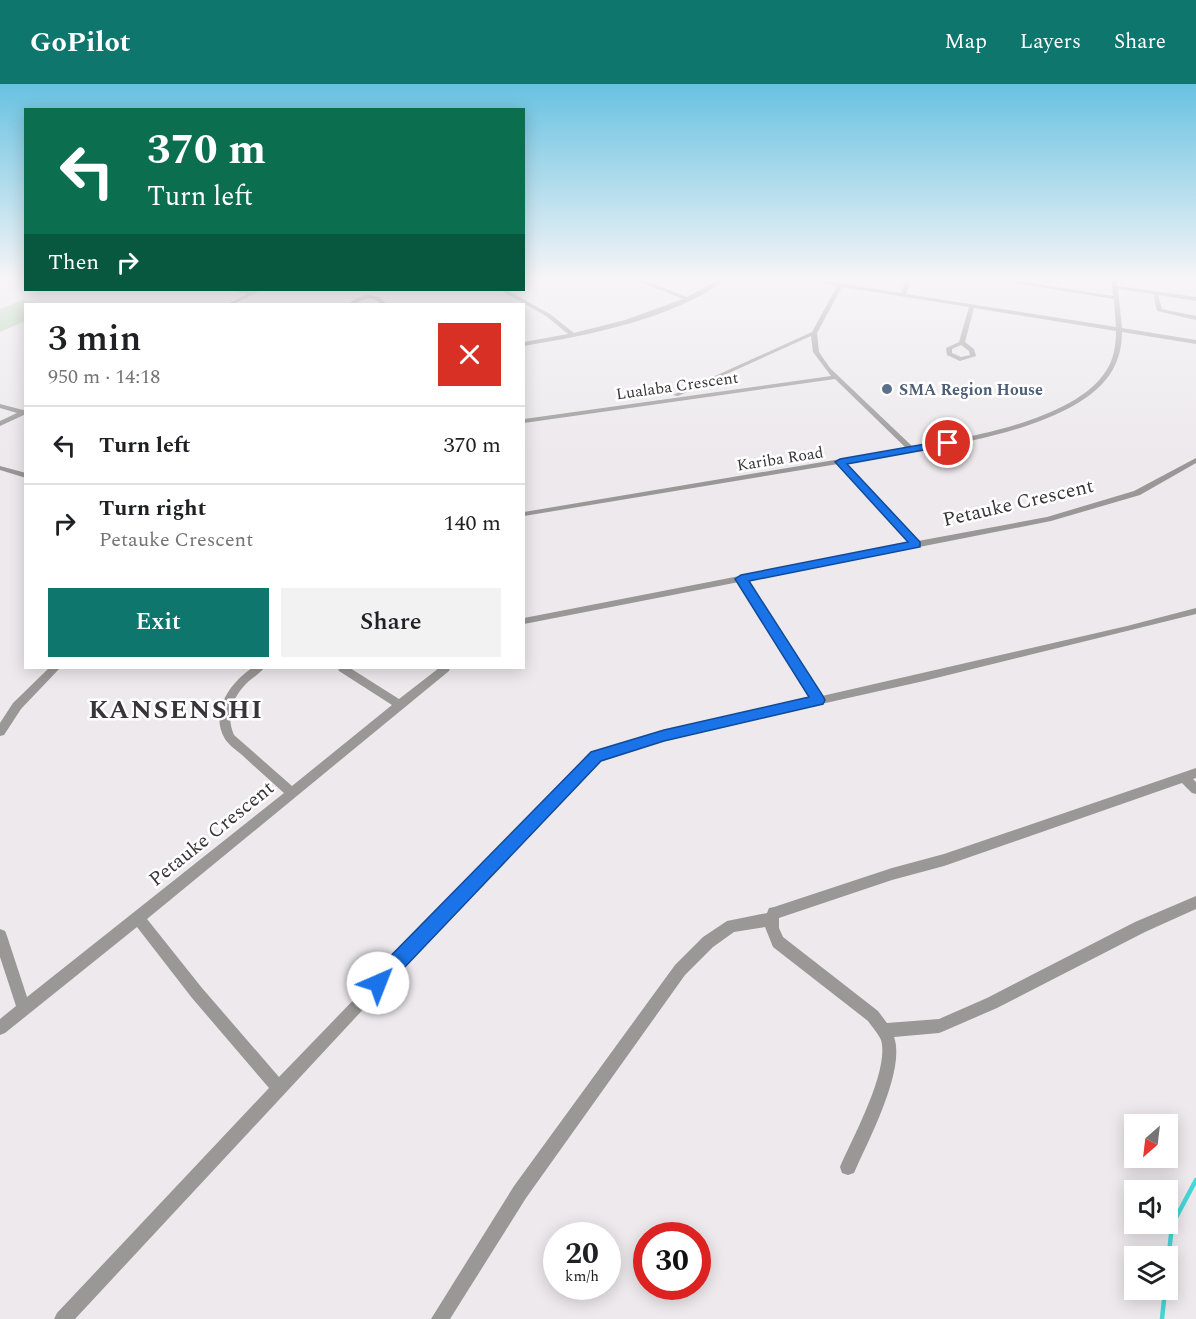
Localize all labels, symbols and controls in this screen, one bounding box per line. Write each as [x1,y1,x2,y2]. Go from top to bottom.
text: GoPilot [30,21,131,64]
text: Map [945,26,987,58]
text: Layers [1020,26,1081,58]
text: Share [1114,26,1166,58]
text: 370 m [147,119,266,182]
icon: left [48,132,126,210]
text: Turn left [147,176,253,218]
text: Then [48,246,99,279]
icon: right [111,246,144,279]
text: 3 min [48,312,141,367]
button: close [438,323,501,386]
text: 950 m · 14:18 [48,362,160,392]
street label: Lualaba Crescent [614,365,740,406]
place label: SMA Region House [899,378,1043,402]
marker: SMA Region House [880,382,894,396]
pin [922,417,973,468]
icon: arrive [931,426,964,459]
icon: left [48,429,81,462]
text: Turn left [99,429,191,462]
text: 370 m [444,429,501,462]
street label: Kariba Road [735,440,825,478]
street label: Petauke Crescent [940,471,1097,535]
text: Turn right [99,492,206,525]
icon: right [48,507,81,540]
text: 140 m [444,507,501,540]
text: Petauke Crescent [99,525,253,555]
button: Exit [48,588,269,657]
button: Share [281,588,501,657]
district label: KANSENSHI [88,690,264,730]
street label: Petauke Crescent [142,774,281,894]
position arrow [346,951,410,1015]
north arrow [1124,1114,1178,1168]
map controls [1124,1114,1178,1300]
button: sound [1124,1180,1178,1234]
speed limit sign: 30 [633,1222,711,1300]
text: 20 [565,1231,599,1277]
button: layers [1124,1246,1178,1300]
text: km/h [565,1265,599,1288]

